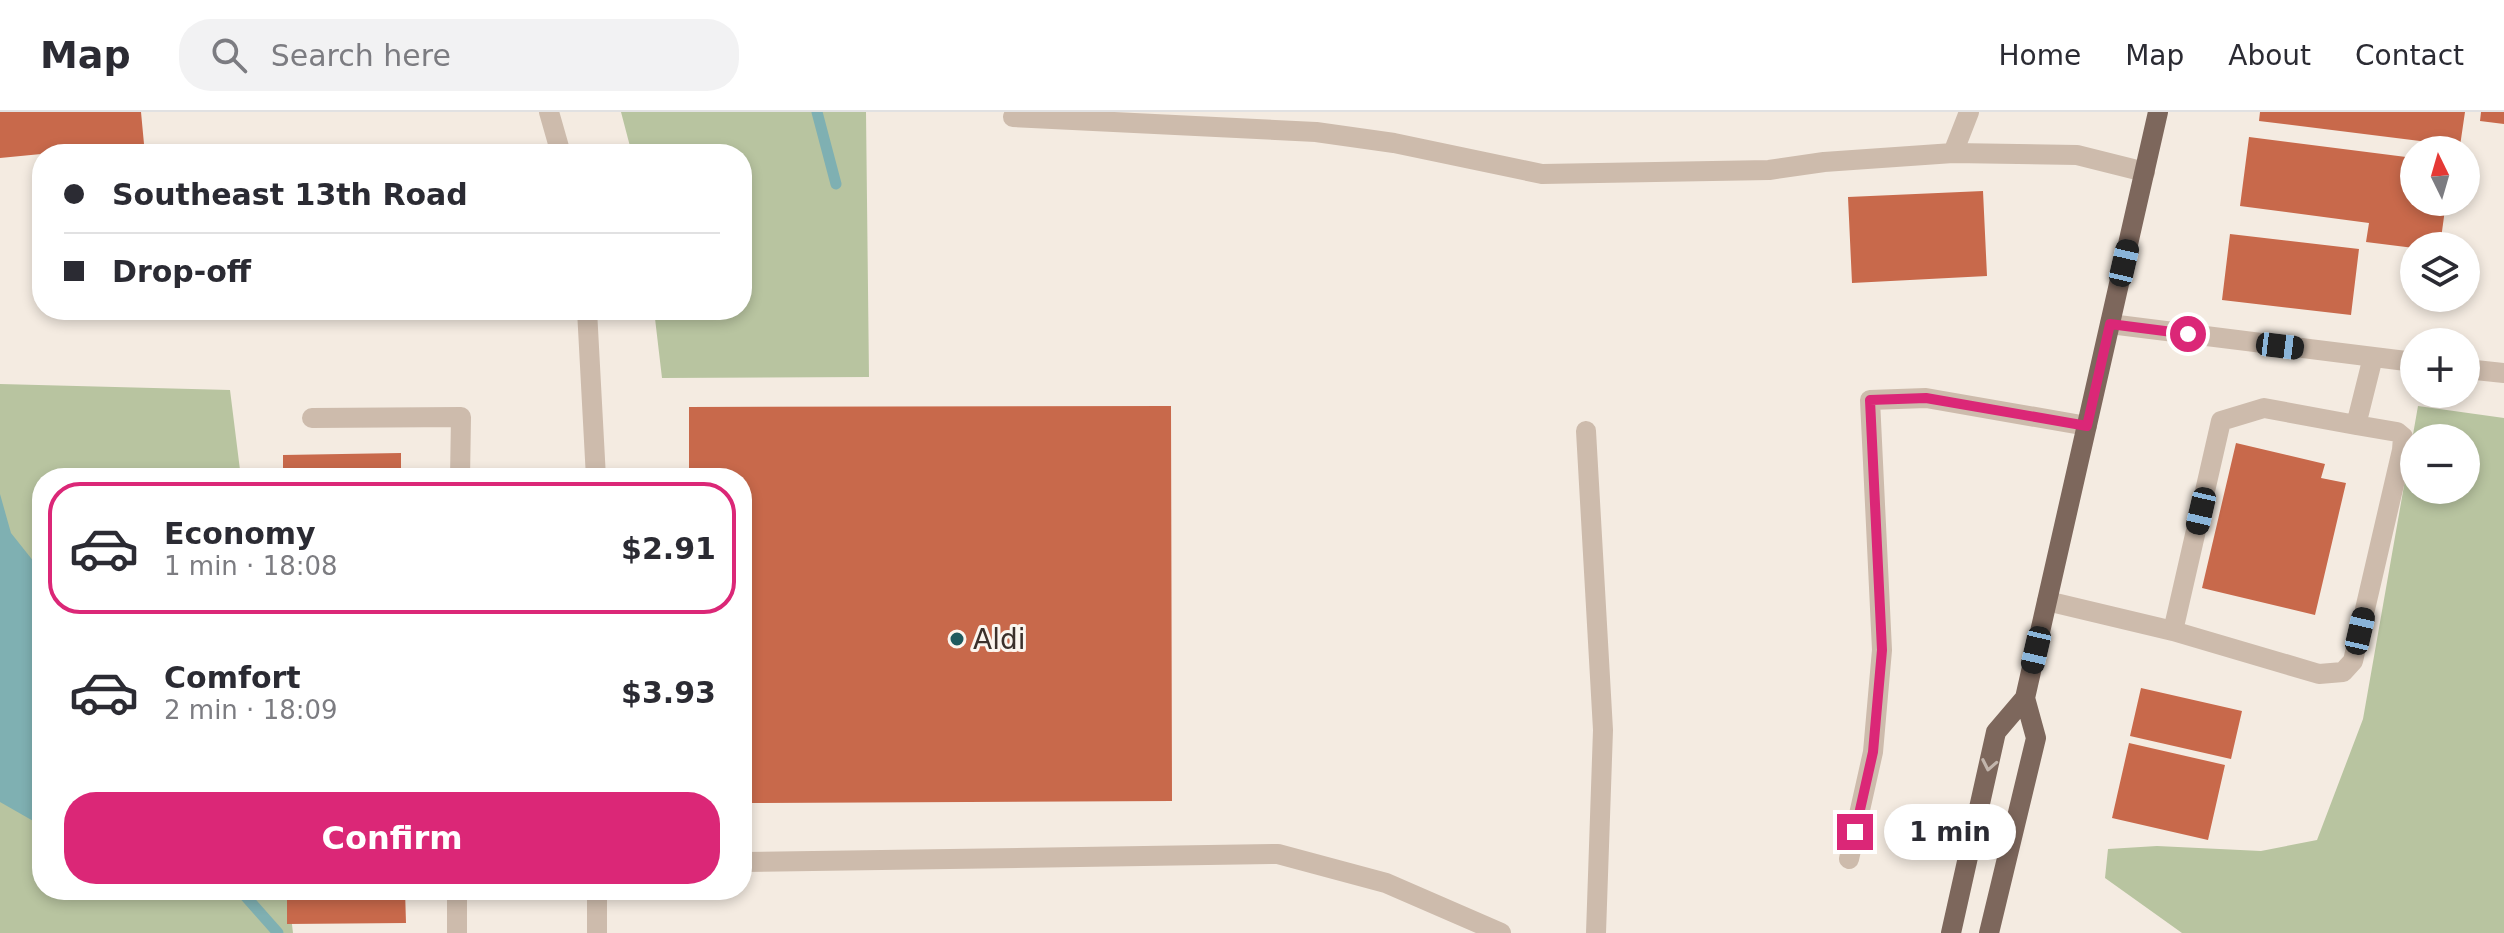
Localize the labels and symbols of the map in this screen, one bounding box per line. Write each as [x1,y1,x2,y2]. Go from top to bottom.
north arrow [2400,136,2480,216]
car [2107,237,2141,289]
route start [2170,316,2206,352]
car [2255,331,2305,361]
car [2184,485,2218,537]
car [2343,605,2377,657]
place label: Aldi [973,623,1026,656]
car [2019,624,2053,676]
marker: Aldi [948,630,966,648]
one-way arrow [1981,758,1998,771]
callout: 1 min [1883,804,2015,860]
route end [1837,814,1873,850]

